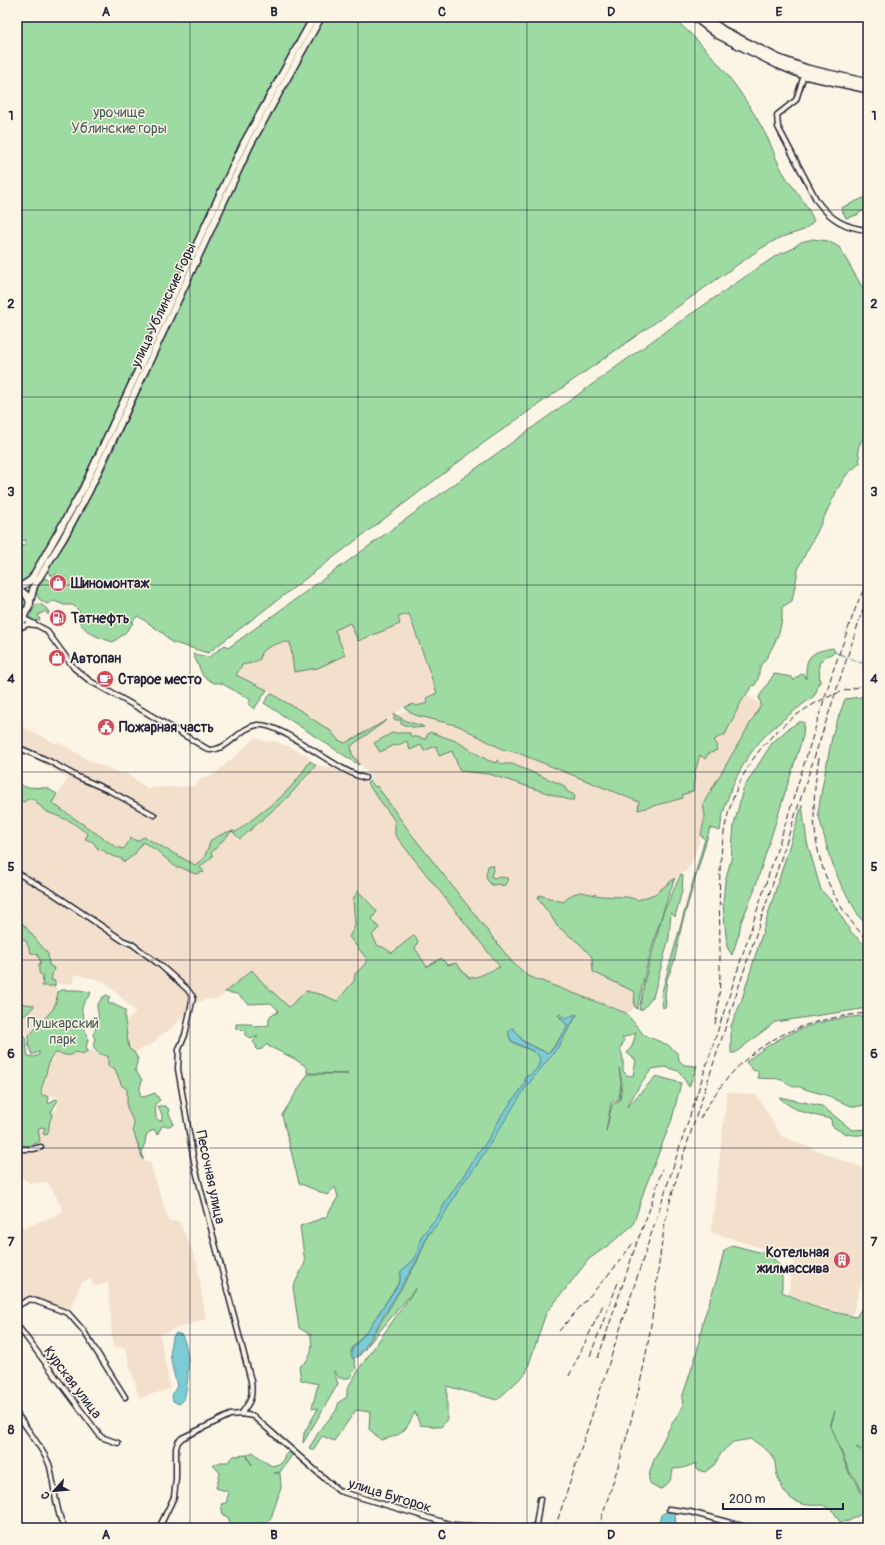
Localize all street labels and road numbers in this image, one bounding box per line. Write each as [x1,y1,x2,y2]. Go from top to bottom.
street label: улица Ублинские Горы [127,240,200,371]
street label: Песочная улица [192,1129,229,1225]
street label: Курская улица [40,1343,105,1422]
street label: улица Бугорок [345,1474,433,1516]

